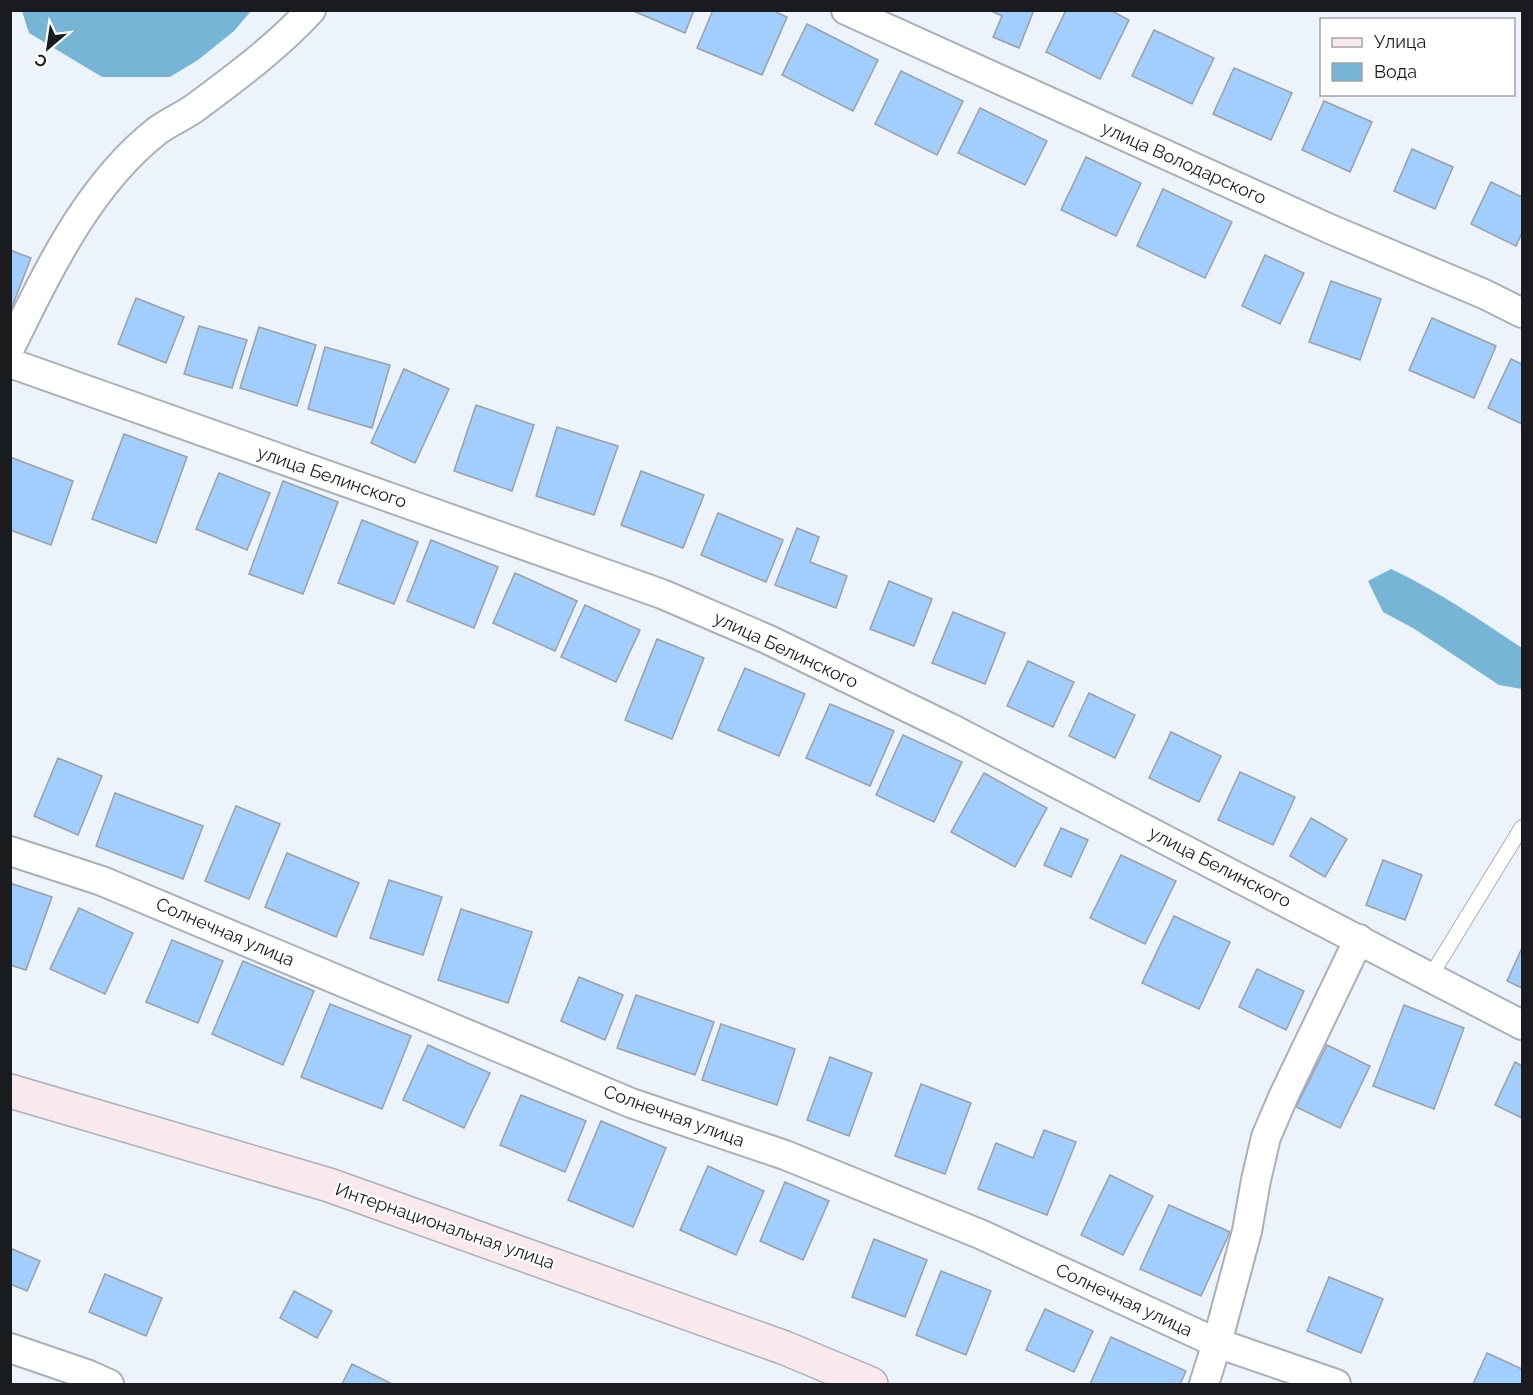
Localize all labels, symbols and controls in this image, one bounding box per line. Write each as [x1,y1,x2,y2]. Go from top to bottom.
north arrow [18,18,78,78]
legend [1320,18,1515,96]
text: Улица [1374,31,1426,52]
text: С [32,50,50,72]
text: Вода [1374,61,1417,82]
street label: улица Володарского [1099,117,1270,208]
street label: улица Белинского [255,441,410,512]
street label: улица Белинского [711,607,862,692]
street label: улица Белинского [1146,822,1295,912]
street label: Солнечная улица [153,893,298,970]
street label: Солнечная улица [601,1080,747,1151]
street label: Интернациональная улица [333,1178,558,1273]
street label: Солнечная улица [1053,1259,1196,1340]

